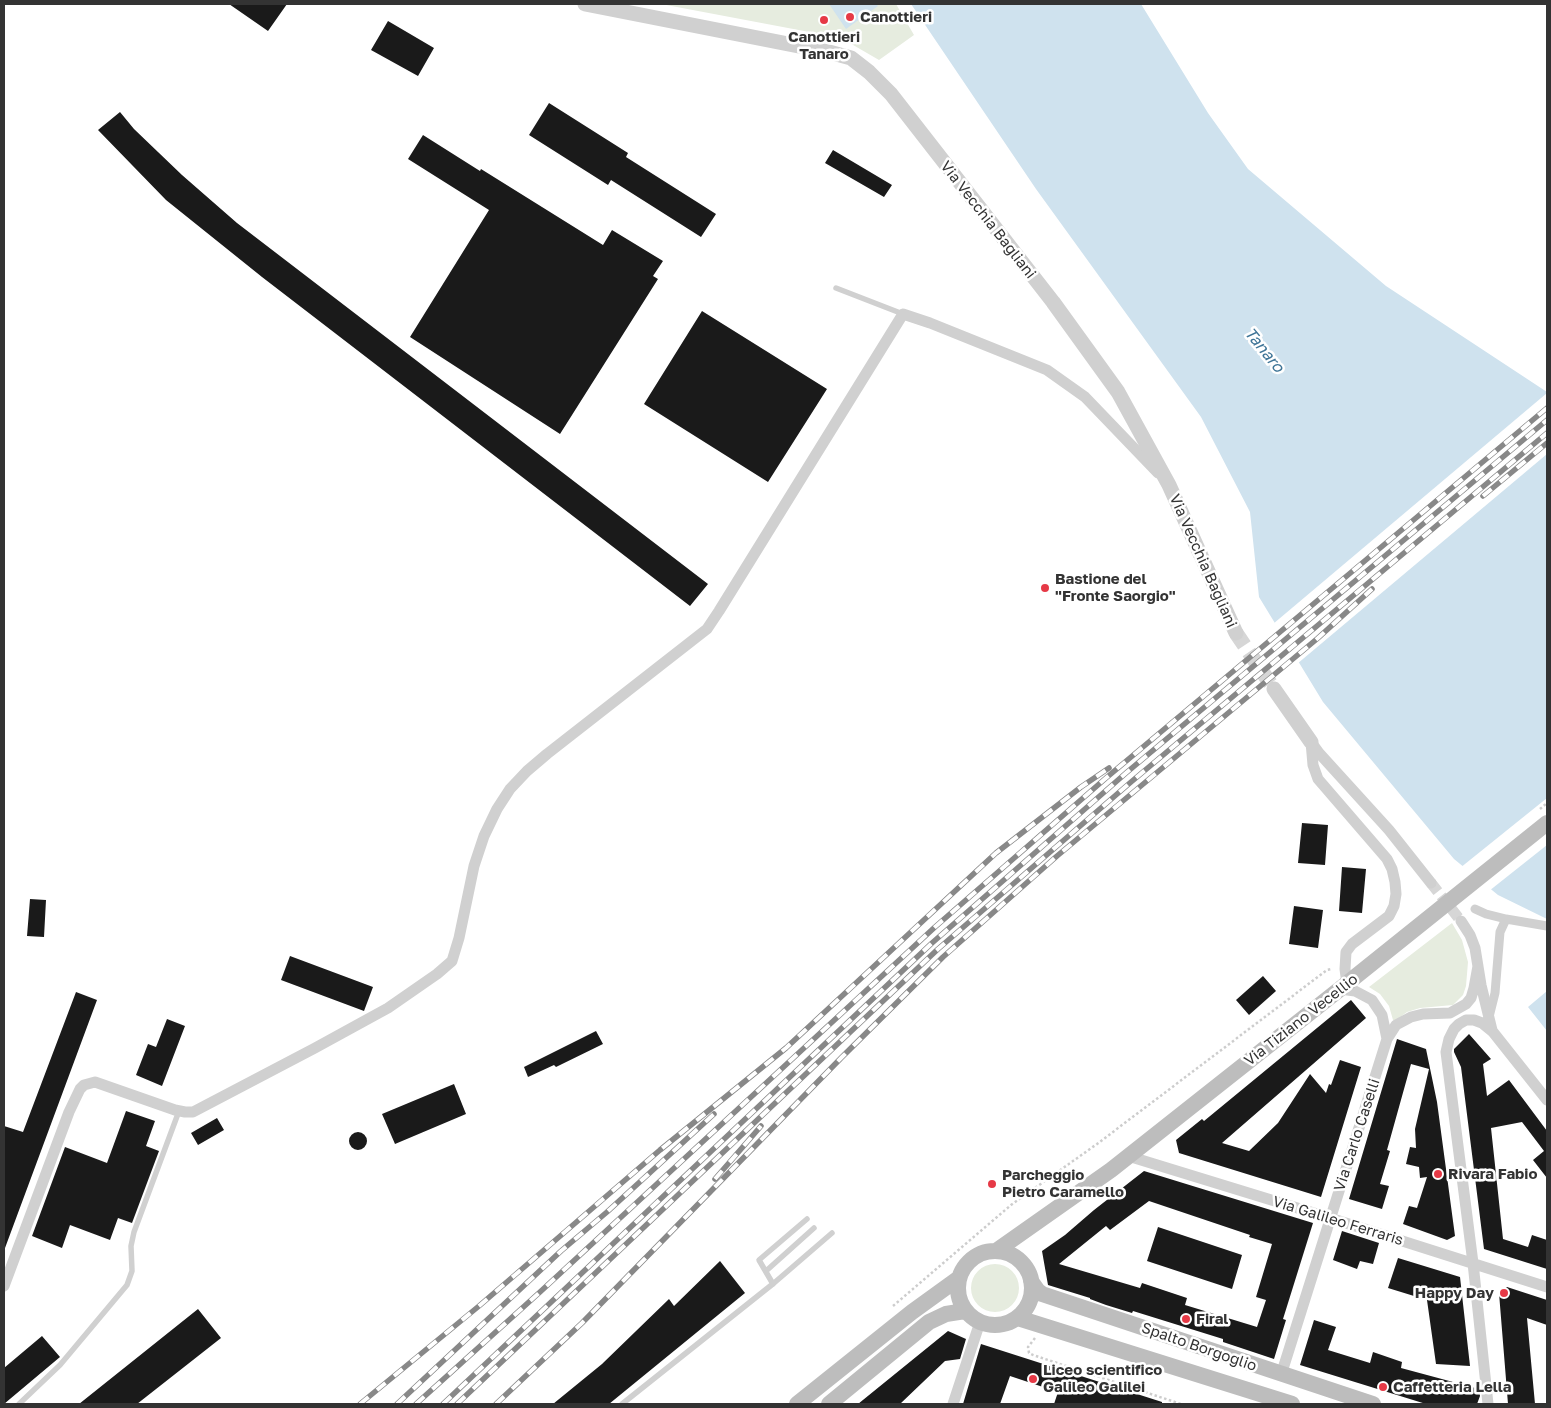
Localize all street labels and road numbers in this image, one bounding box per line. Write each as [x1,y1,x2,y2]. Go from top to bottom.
street label: Via Vecchia Bagliani [937,158,1039,282]
street label: Via Vecchia Bagliani [1165,491,1241,631]
street label: Via Tiziano Vecellio [1241,970,1361,1070]
street label: Via Carlo Caselli [1330,1077,1384,1193]
street label: Via Galileo Ferraris [1271,1193,1405,1249]
street label: Spalto Borgoglio [1139,1319,1259,1375]

